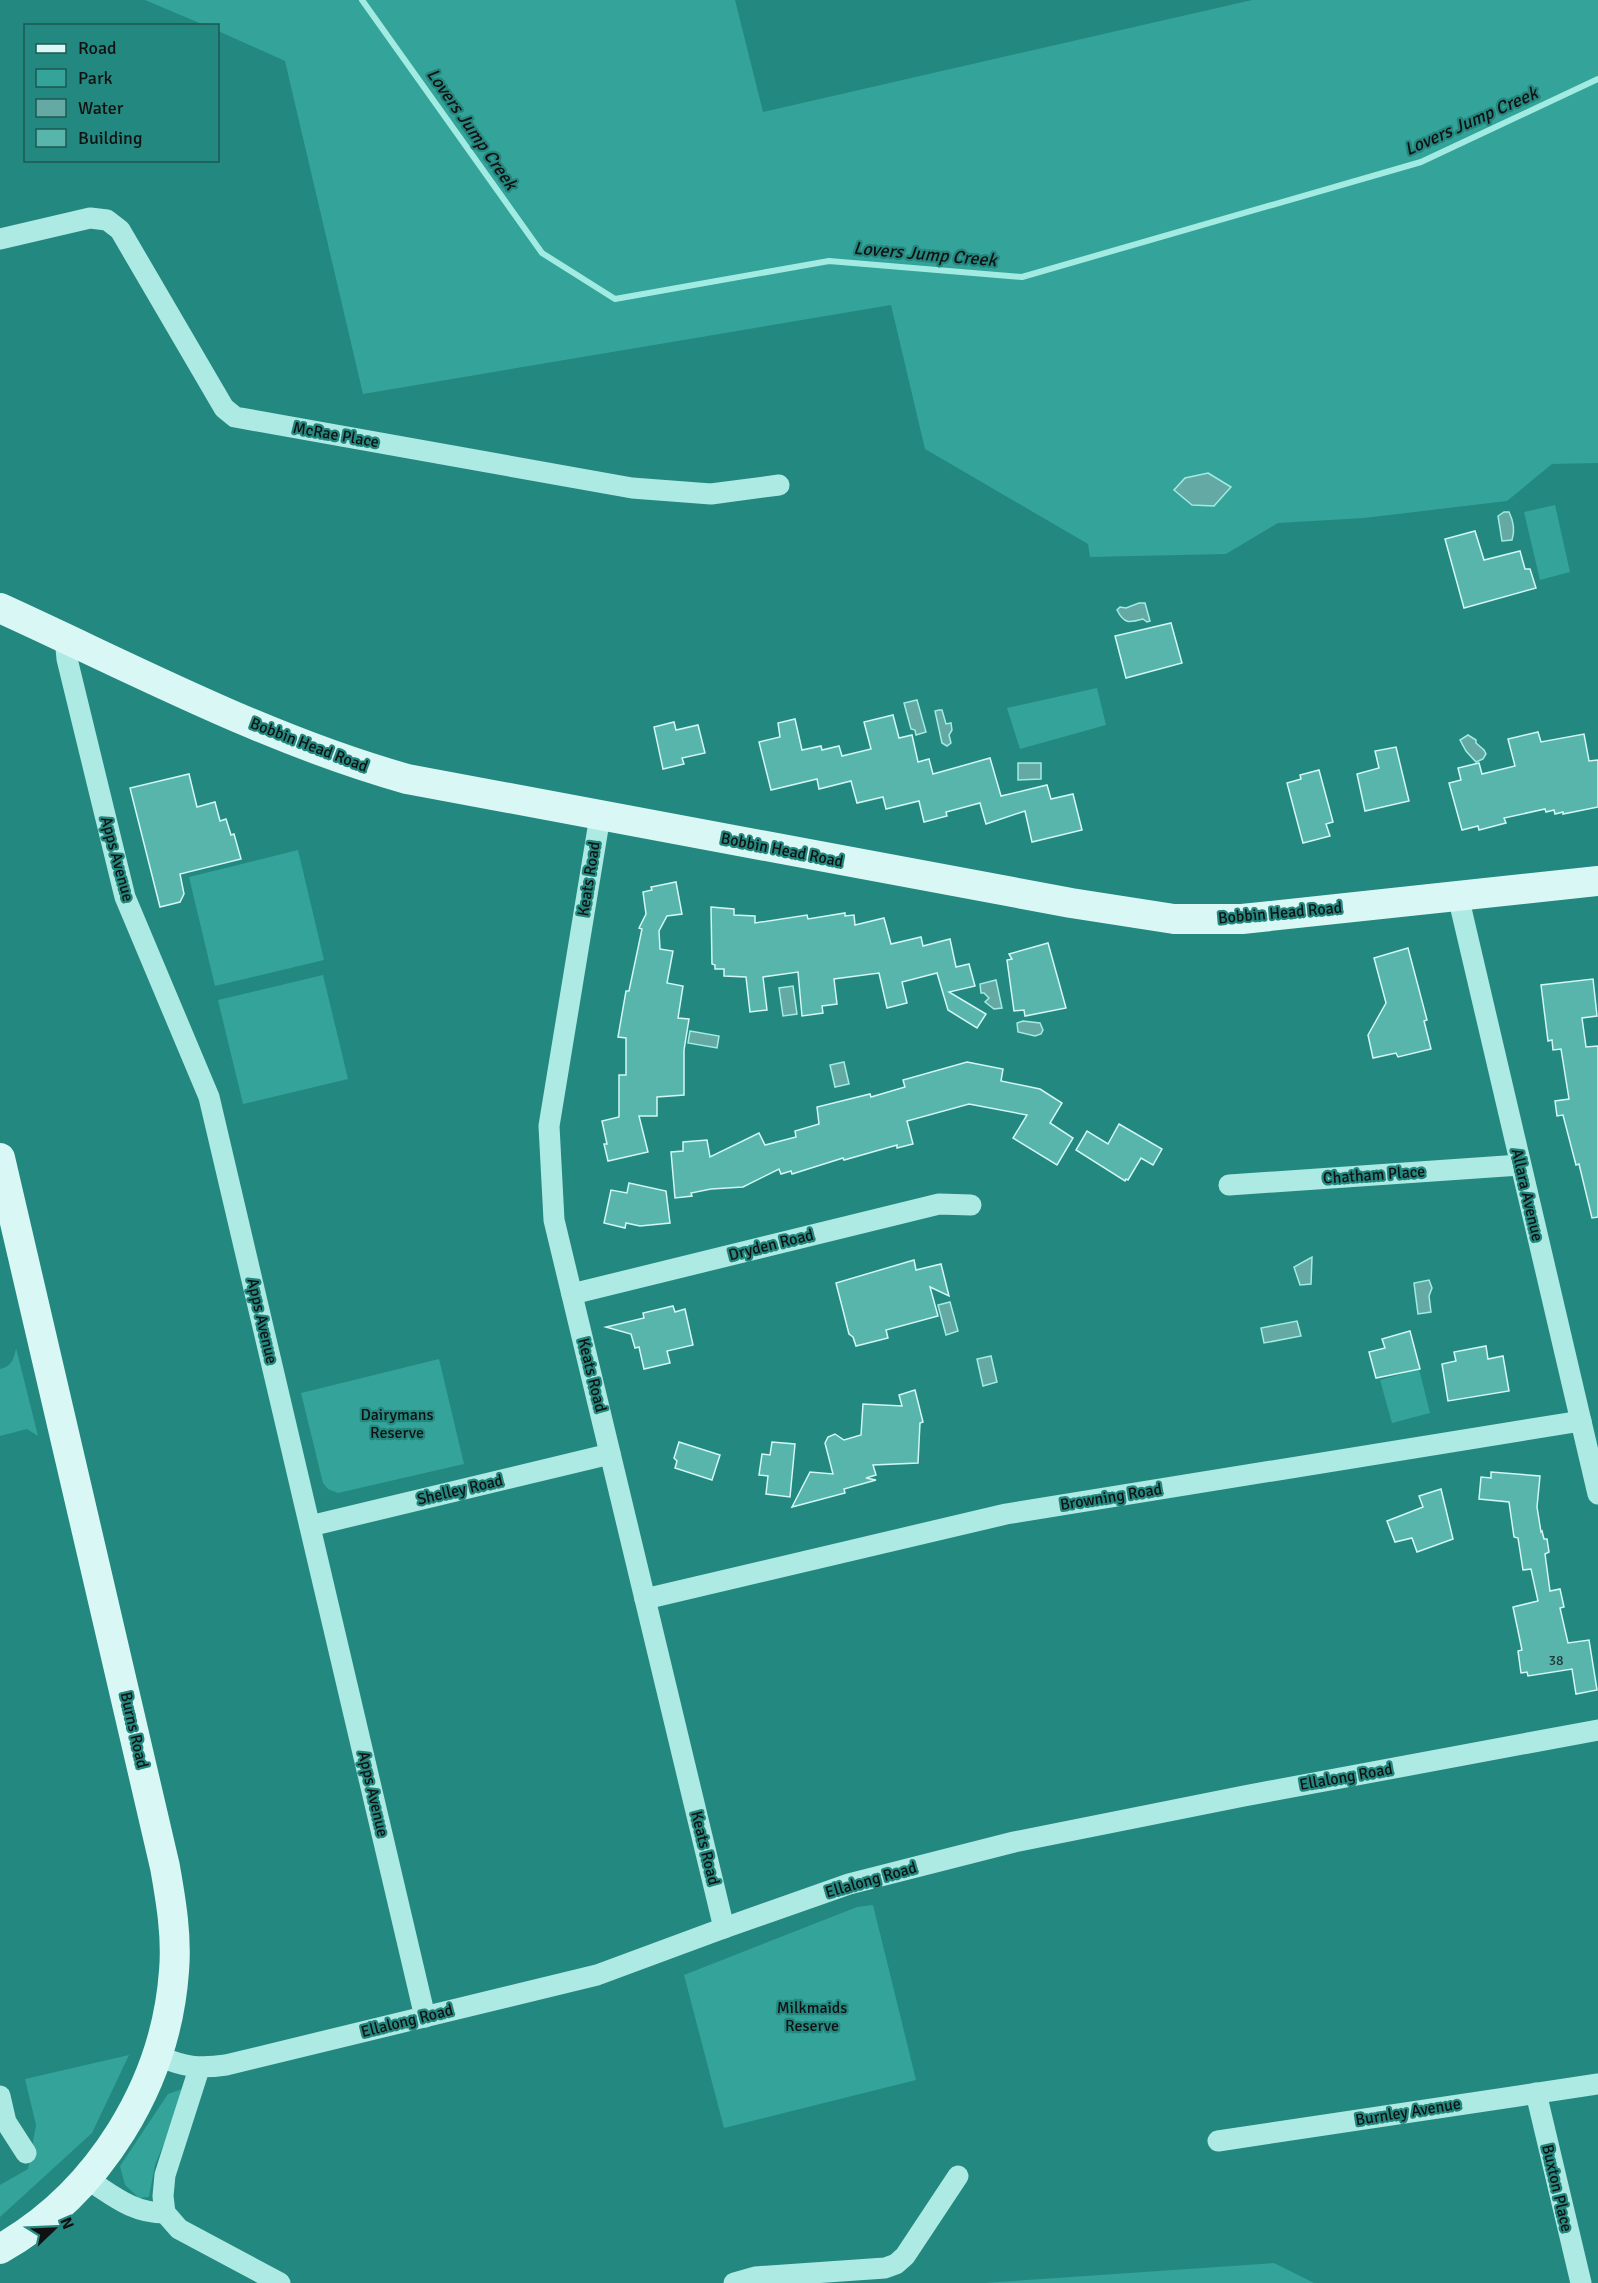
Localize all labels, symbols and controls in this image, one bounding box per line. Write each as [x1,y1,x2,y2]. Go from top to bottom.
legend [24,24,219,162]
text: Road [78,37,117,59]
water label: Lovers Jump Creek [422,64,523,196]
text: Park [78,67,113,89]
water label: Lovers Jump Creek [1401,81,1543,160]
text: Water [78,97,124,119]
text: Building [78,127,142,149]
water label: Lovers Jump Creek [853,237,999,271]
street label: McRae Place [292,418,380,452]
street label: Bobbin Head Road [247,713,371,777]
street label: Apps Avenue [96,814,138,904]
street label: Bobbin Head Road [719,828,845,872]
street label: Keats Road [573,840,605,918]
street label: Bobbin Head Road [1217,898,1343,928]
street label: Allara Avenue [1507,1147,1547,1243]
street label: Chatham Place [1322,1161,1426,1189]
street label: Dryden Road [726,1225,816,1265]
street label: Apps Avenue [242,1276,282,1366]
street label: Keats Road [573,1336,611,1414]
park label: Dairymans Reserve [360,1405,434,1443]
street label: Shelley Road [415,1470,505,1510]
street label: Browning Road [1059,1479,1163,1515]
house number: 38 [1548,1652,1564,1669]
street label: Burns Road [116,1690,152,1770]
street label: Apps Avenue [353,1749,393,1839]
street label: Ellalong Road [1298,1759,1394,1795]
street label: Keats Road [686,1809,724,1887]
street label: Ellalong Road [823,1857,919,1903]
park label: Milkmaids Reserve [777,1998,847,2036]
street label: Ellalong Road [359,2000,455,2042]
street label: Burnley Avenue [1354,2094,1462,2130]
street label: Buxton Place [1537,2142,1577,2234]
north arrow [24,2199,84,2259]
text: N [56,2214,78,2233]

